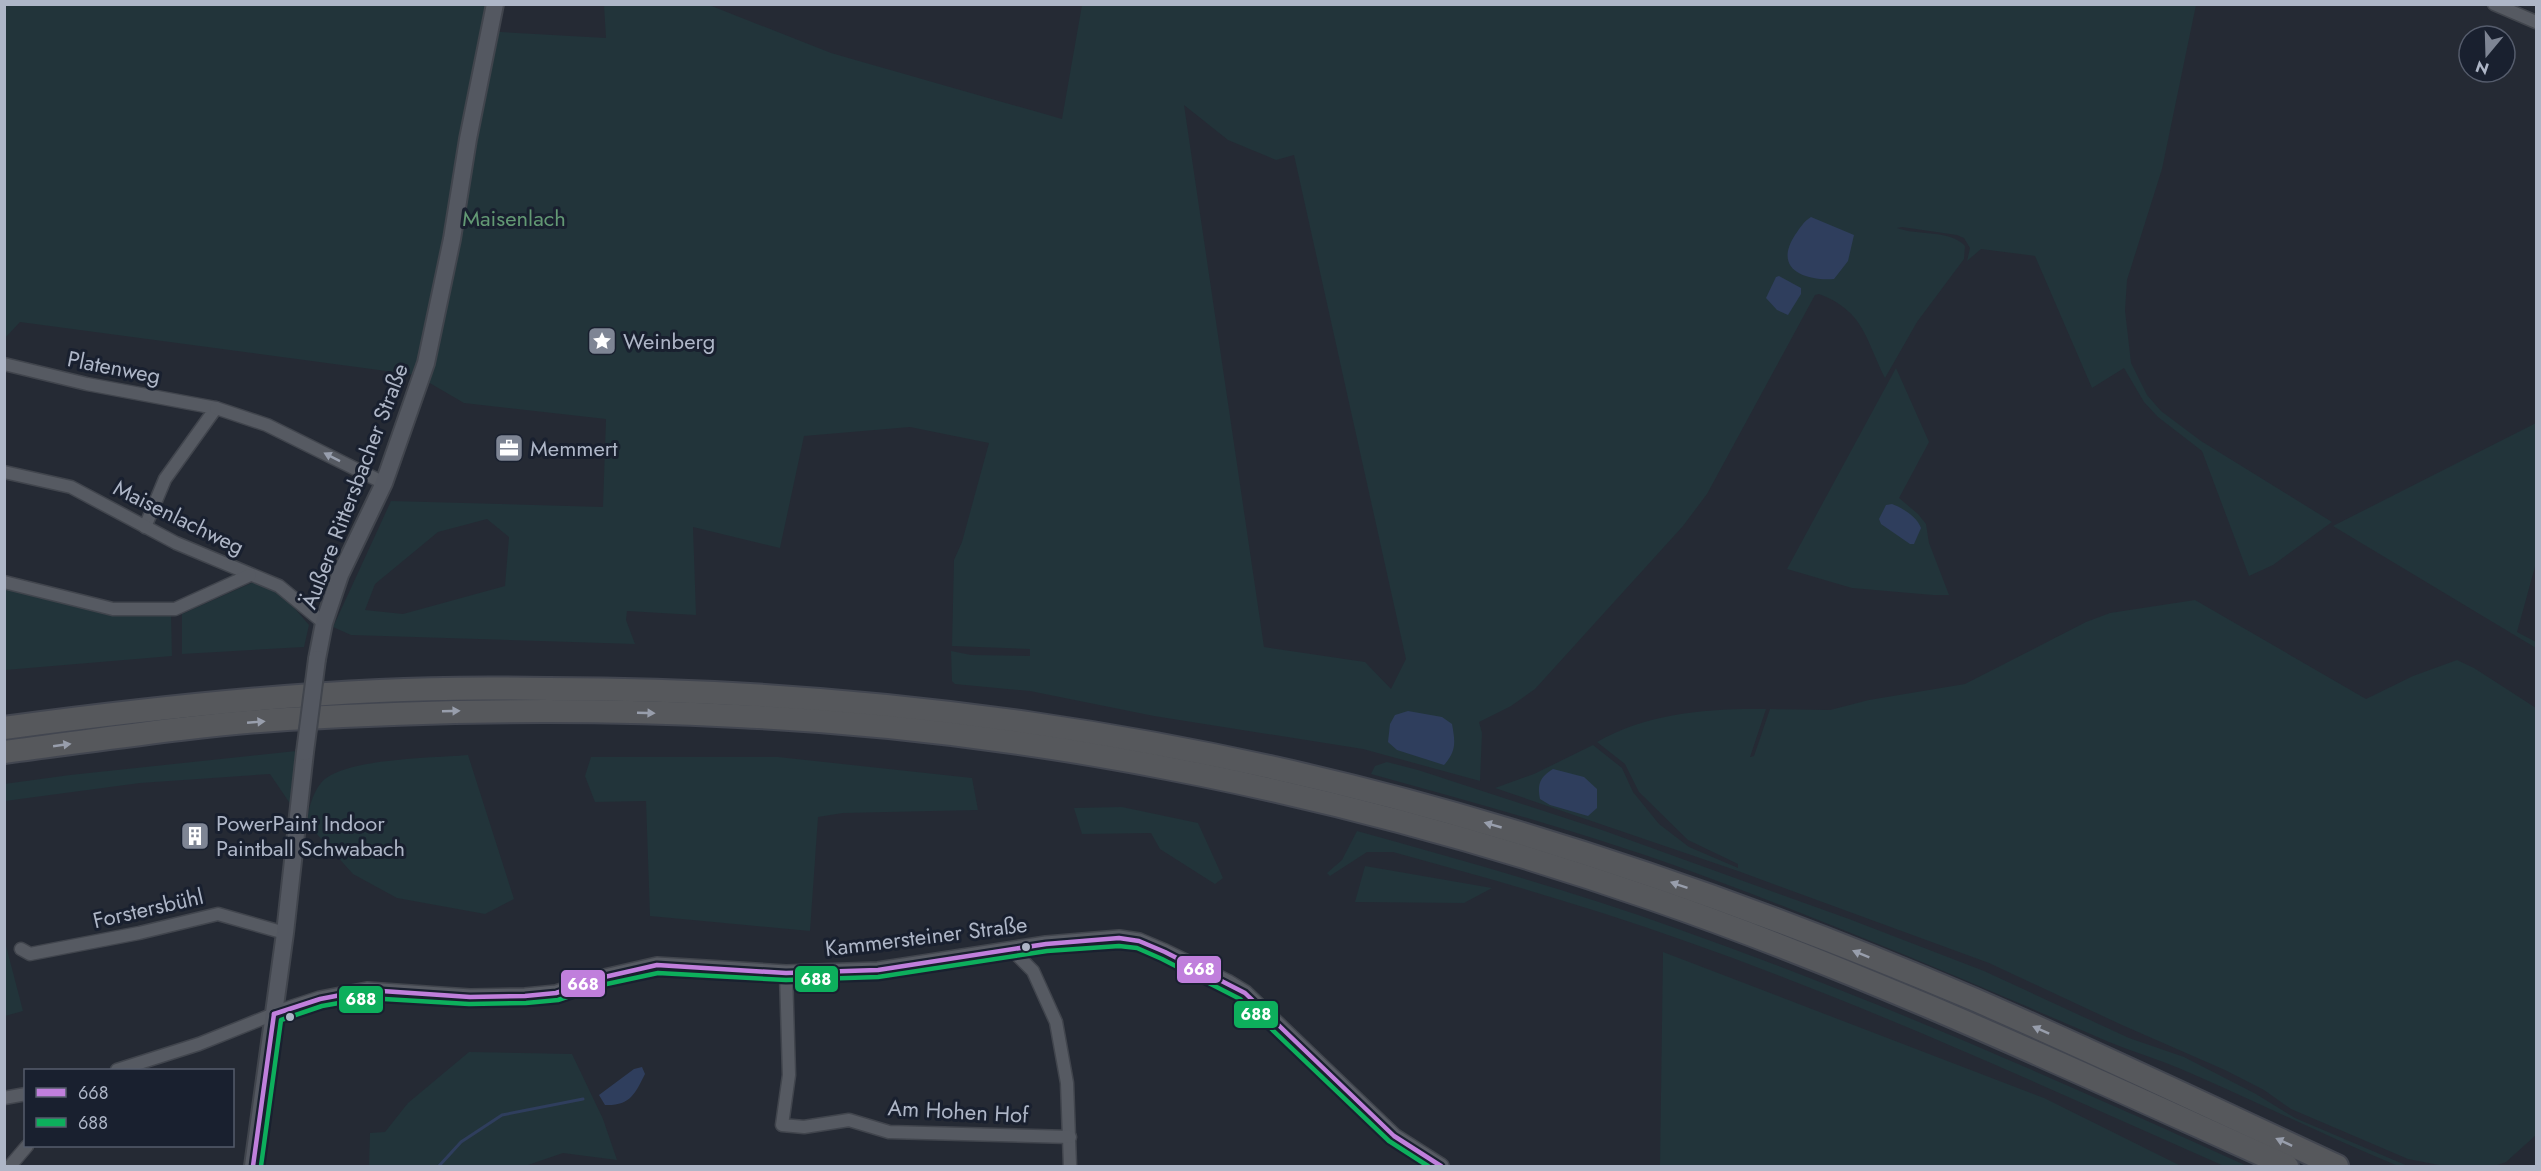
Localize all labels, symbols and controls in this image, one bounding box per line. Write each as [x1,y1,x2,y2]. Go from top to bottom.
north arrow [2457,24,2517,84]
text: N [2473,55,2492,81]
park label: Maisenlach [462,202,566,234]
place icon: Weinberg [586,325,618,357]
place label: Weinberg [623,325,715,357]
street label: Platenweg [65,342,163,392]
street label: Äußere Rittersbacher Straße [292,359,416,613]
office icon: Memmert [493,432,525,464]
place label: Memmert [530,432,618,464]
one-way arrow [323,453,340,462]
street label: Maisenlachweg [108,472,250,562]
one-way arrow [441,707,460,716]
one-way arrow [636,708,655,717]
one-way arrow [247,717,266,727]
one-way arrow [53,740,72,749]
place label: PowerPaint Indoor Paintball Schwabach [216,807,405,864]
building icon: PowerPaint Indoor Paintball Schwabach [179,820,211,852]
one-way arrow [1484,820,1502,829]
street label: Forstersbühl [90,880,206,936]
one-way arrow [1670,880,1688,890]
street label: Kammersteiner Straße [823,908,1029,964]
unlabelled marker [1020,941,1032,953]
one-way arrow [1852,949,1870,959]
line badge: 668 [1176,955,1222,984]
text: 668 [1183,958,1215,981]
line badge: 688 [794,965,839,993]
text: 688 [801,968,831,991]
line badge: 668 [560,969,606,998]
text: 668 [567,973,599,996]
line badge: 688 [338,985,384,1014]
text: 688 [346,988,376,1011]
line badge: 688 [1233,1000,1279,1029]
text: 688 [1241,1003,1271,1026]
unlabelled marker [284,1011,296,1023]
one-way arrow [2031,1025,2049,1035]
legend [24,1069,234,1147]
text: 668 [78,1080,109,1106]
street label: Am Hohen Hof [887,1091,1030,1131]
text: 688 [78,1110,108,1136]
one-way arrow [2275,1137,2292,1146]

